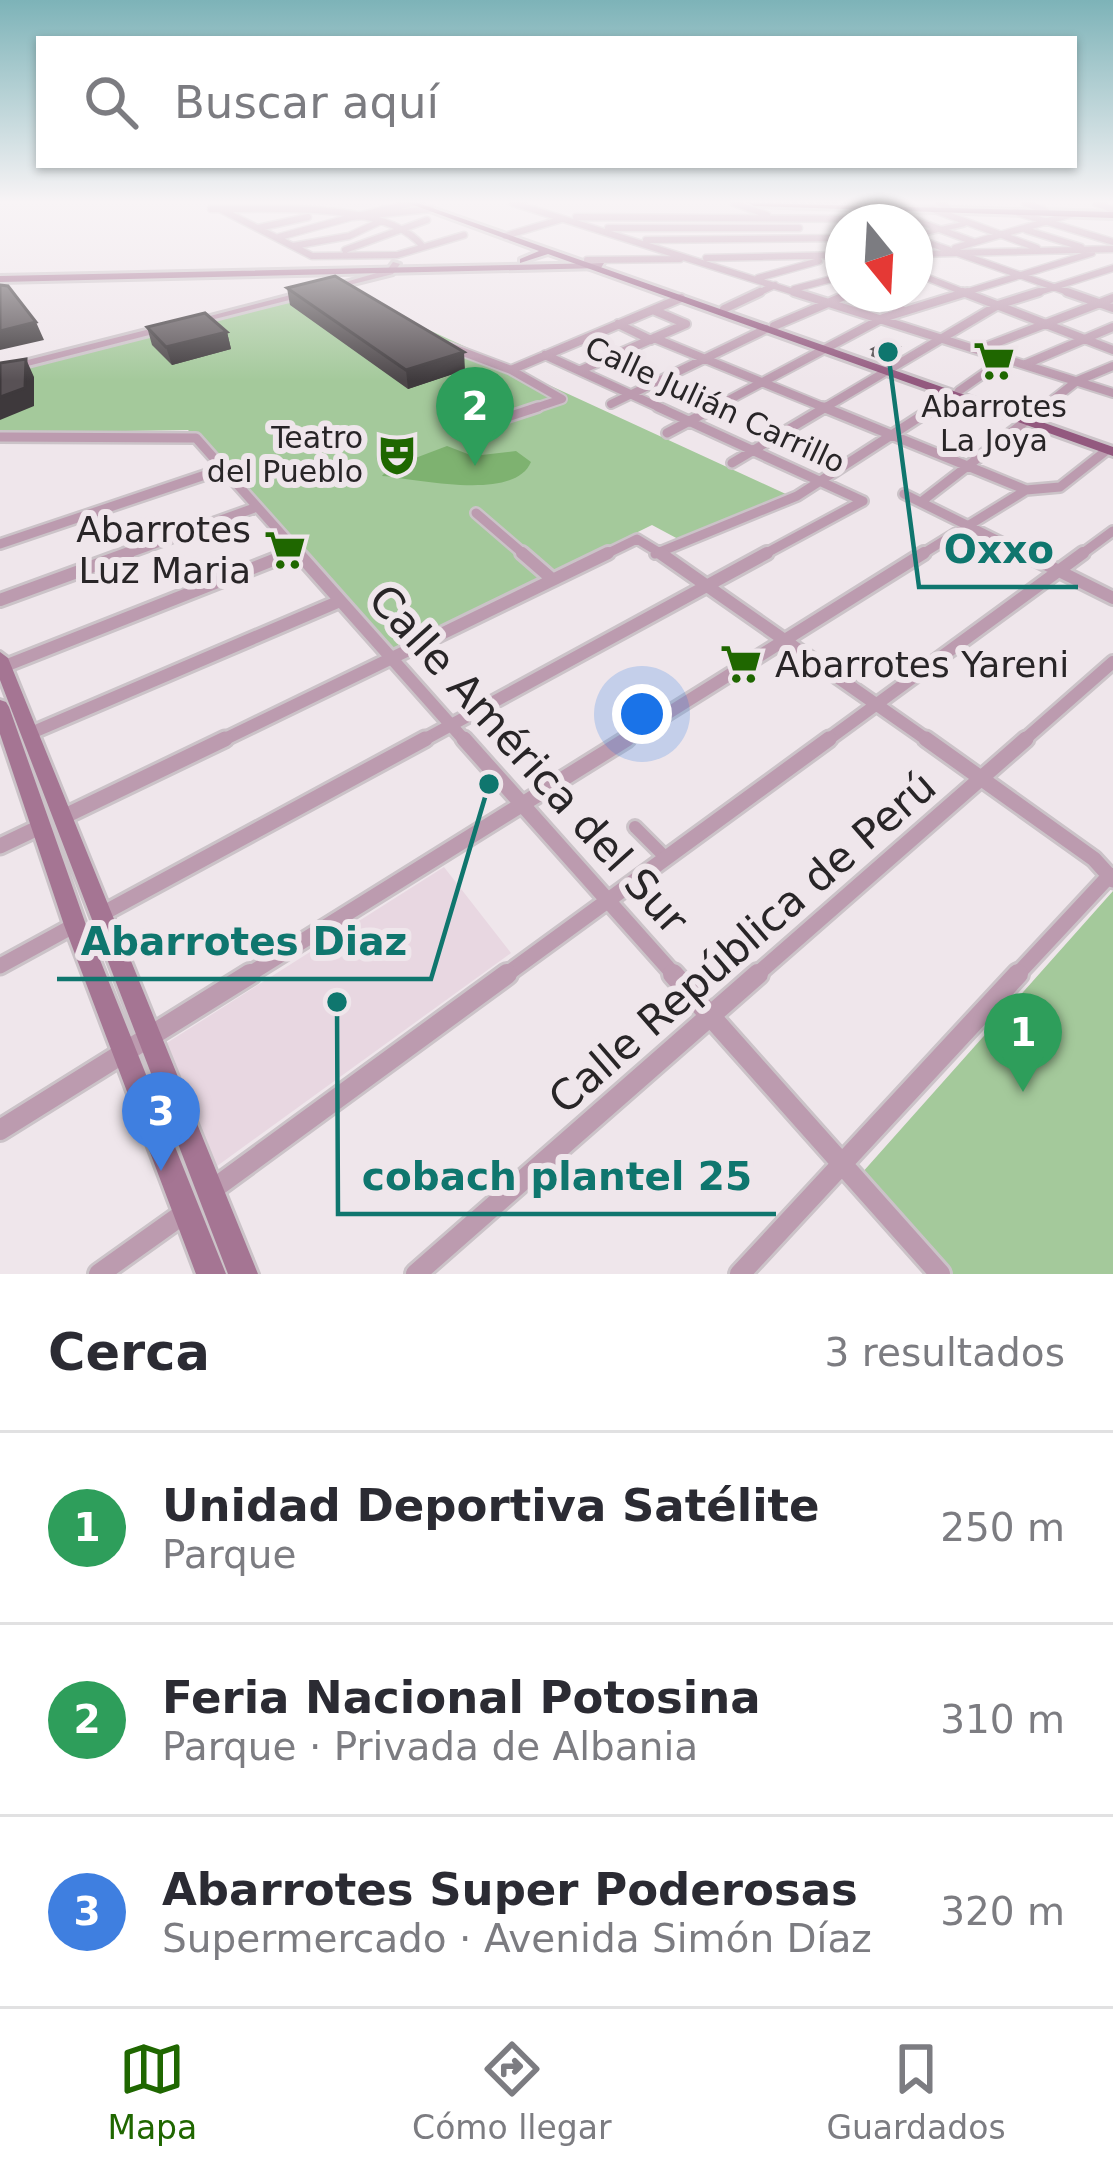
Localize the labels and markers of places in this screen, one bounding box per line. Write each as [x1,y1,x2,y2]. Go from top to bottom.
supermarket icon: Abarrotes La Joya [971,338,1017,384]
pin: 2 [436,367,514,466]
place label: Abarrotes La Joya [921,389,1067,458]
place label: Teatro del Pueblo [207,420,363,489]
theatre icon: Teatro del Pueblo [374,432,420,478]
place label: Abarrotes Luz Maria [76,509,251,591]
callout: Oxxo [919,512,1078,587]
supermarket icon: Abarrotes Luz Maria [262,527,308,573]
supermarket icon: Abarrotes Yareni [718,641,764,687]
place label: Abarrotes Yareni [775,644,1069,685]
callout: Abarrotes Diaz [57,904,431,979]
pin: 1 [984,993,1062,1092]
pin: 3 [122,1072,200,1171]
callout: cobach plantel 25 [338,1139,776,1214]

